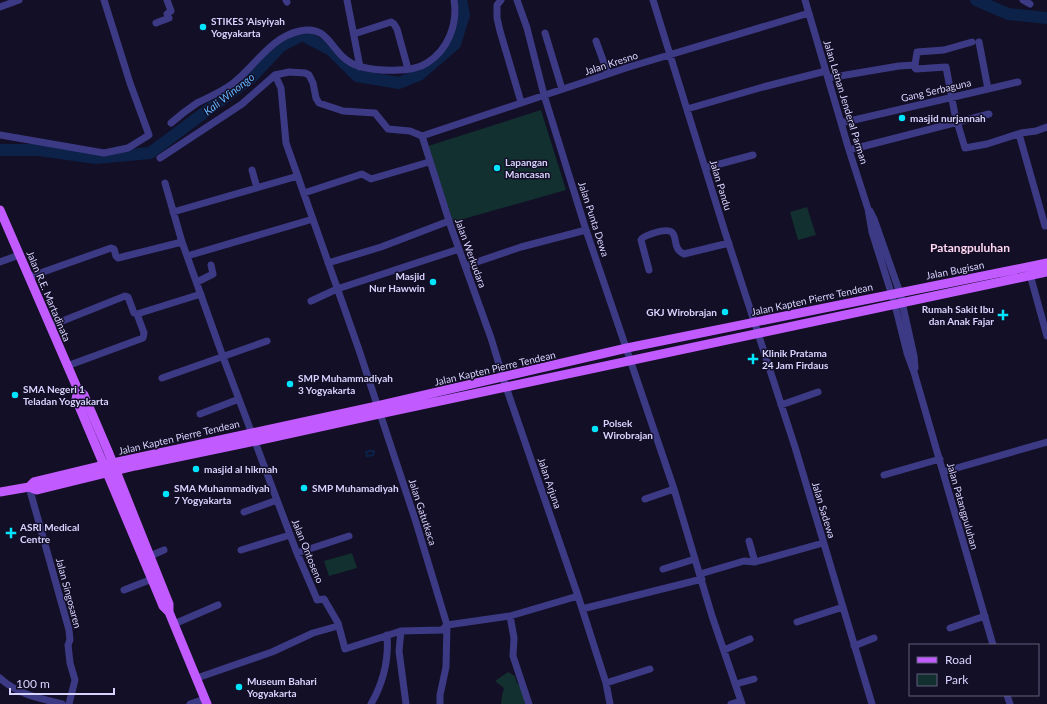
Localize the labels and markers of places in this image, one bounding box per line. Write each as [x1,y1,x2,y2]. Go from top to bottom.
place label: STIKES 'Aisyiyah Yogyakarta [210,15,285,39]
marker: STIKES 'Aisyiyah Yogyakarta [198,22,208,32]
place label: masjid nurjannah [910,112,986,124]
marker: masjid nurjannah [897,113,907,123]
place label: Lapangan Mancasan [505,156,550,180]
marker: Lapangan Mancasan [492,163,502,173]
place label: Masjid Nur Hawwin [369,270,425,294]
marker: Masjid Nur Hawwin [428,277,438,287]
place label: Rumah Sakit Ibu dan Anak Fajar [922,303,994,327]
place label: GKJ Wirobrajan [646,306,717,318]
marker: GKJ Wirobrajan [720,307,730,317]
marker: Rumah Sakit Ibu dan Anak Fajar [997,309,1009,321]
place label: Klinik Pratama 24 Jam Firdaus [762,347,829,371]
marker: Klinik Pratama 24 Jam Firdaus [747,353,759,365]
place label: SMP Muhammadiyah 3 Yogyakarta [298,372,393,396]
marker: SMP Muhammadiyah 3 Yogyakarta [285,379,295,389]
place label: SMA Negeri 1 Teladan Yogyakarta [23,383,109,407]
marker: SMA Negeri 1 Teladan Yogyakarta [10,390,20,400]
place label: Polsek Wirobrajan [603,417,653,441]
marker: Polsek Wirobrajan [590,424,600,434]
place label: masjid al hikmah [204,463,278,475]
marker: masjid al hikmah [191,464,201,474]
place label: SMA Muhammadiyah 7 Yogyakarta [174,482,270,506]
place label: SMP Muhamadiyah [312,482,399,494]
marker: SMP Muhamadiyah [299,483,309,493]
marker: SMA Muhammadiyah 7 Yogyakarta [161,489,171,499]
place label: ASRI Medical Centre [19,521,80,545]
marker: ASRI Medical Centre [5,527,17,539]
place label: Museum Bahari Yogyakarta [246,675,317,699]
marker: Museum Bahari Yogyakarta [234,682,244,692]

